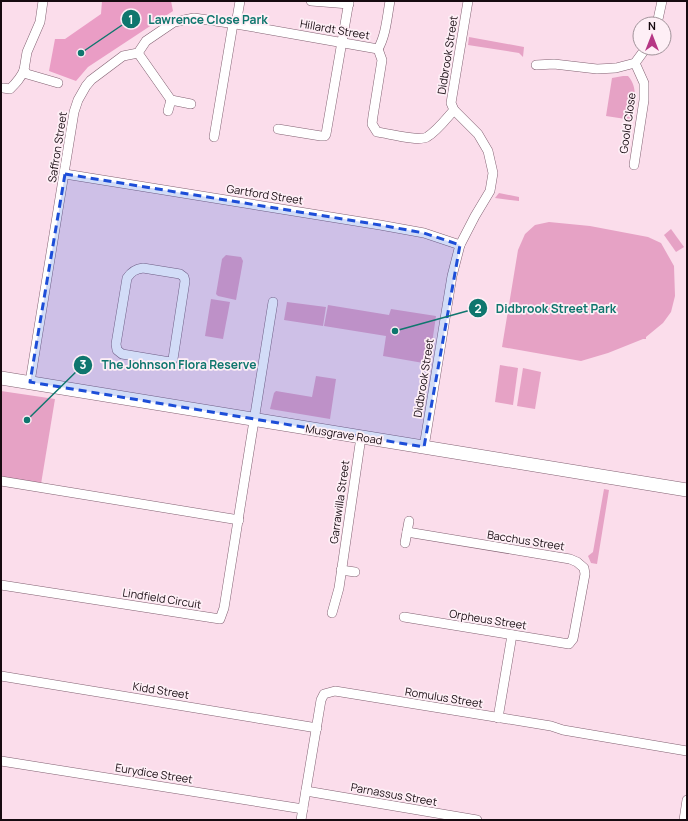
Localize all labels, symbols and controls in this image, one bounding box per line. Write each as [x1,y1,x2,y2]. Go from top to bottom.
callout: Lawrence Close Park [121,7,276,31]
text: 1 [128,11,134,28]
text: Lawrence Close Park [148,11,268,28]
street label: Didbrook Street [433,14,461,96]
street label: Hillardt Street [299,15,371,43]
north arrow [632,16,672,56]
text: N [648,18,656,33]
street label: Goold Close [615,91,639,154]
street label: Saffron Street [44,110,70,184]
street label: Gartford Street [226,181,304,207]
callout: Didbrook Street Park [468,296,625,320]
text: 2 [474,300,482,317]
text: Didbrook Street Park [496,300,617,317]
street label: Didbrook Street [409,337,437,419]
callout: The Johnson Flora Reserve [73,353,264,377]
text: 3 [80,356,87,373]
text: The Johnson Flora Reserve [102,356,256,373]
street label: Musgrave Road [304,421,384,447]
street label: Garrawilla Street [326,459,352,545]
street label: Bacchus Street [486,526,566,554]
street label: Lindfield Circuit [122,584,202,612]
street label: Orpheus Street [448,605,528,633]
street label: Kidd Street [132,678,190,702]
street label: Romulus Street [404,683,484,711]
street label: Eurydice Street [114,759,194,787]
street label: Parnassus Street [350,779,438,809]

